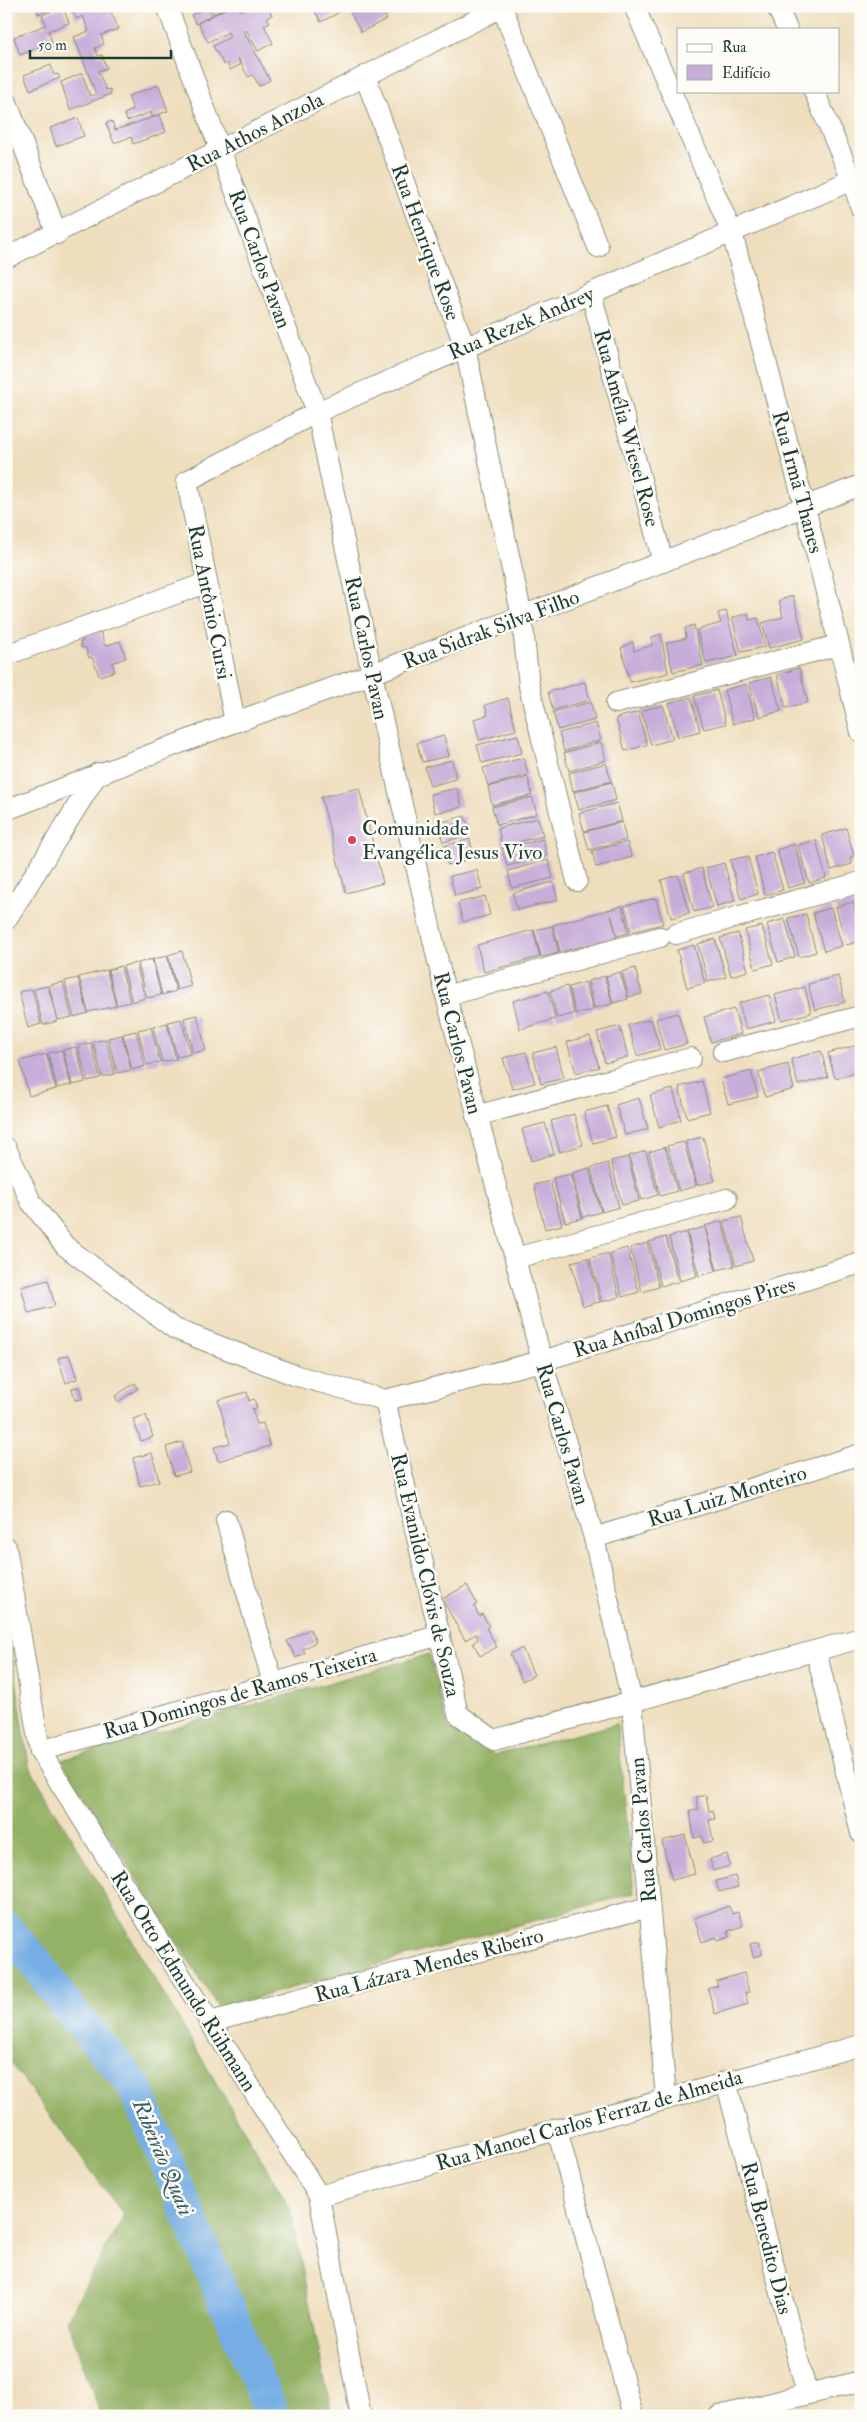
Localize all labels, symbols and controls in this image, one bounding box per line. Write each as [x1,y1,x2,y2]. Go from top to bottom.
scale bar [30,28,171,60]
legend [677,28,840,92]
text: 50 m [38,36,67,55]
text: Rua [722,38,747,57]
text: Edifício [722,64,770,83]
street label: Rua Athos Anzola [182,86,329,179]
street label: Rua Henrique Rose [385,160,466,324]
street label: Rua Carlos Pavan [222,186,297,333]
street label: Rua Rezek Andrey [444,280,599,366]
street label: Rua Amélia Wiesel Rose [587,326,666,530]
street label: Rua Irmã Thanes [766,408,830,556]
street label: Rua Antônio Cursi [181,522,238,682]
street label: Rua Carlos Pavan [338,574,395,722]
street label: Rua Sidrak Silva Filho [399,583,583,676]
place label: Comunidade Evangélica Jesus Vivo [362,815,542,866]
marker: Comunidade Evangélica Jesus Vivo [346,834,358,846]
street label: Rua Carlos Pavan [427,969,488,1117]
street label: Rua Aníbal Domingos Pires [570,1271,798,1364]
street label: Rua Carlos Pavan [529,1360,596,1508]
street label: Rua Evanildo Clóvis de Souza [384,1451,467,1700]
street label: Rua Luiz Monteiro [644,1459,810,1533]
street label: Rua Domingos de Ramos Teixeira [100,1641,380,1745]
street label: Rua Carlos Pavan [624,1756,663,1904]
street label: Rua Otto Edmundo Riihmann [104,1866,263,2097]
street label: Rua Lázara Mendes Ribeiro [312,1922,546,2009]
street label: Rua Manoel Carlos Ferraz de Almeida [433,2064,746,2177]
water label: Ribeirão Quati [126,2094,200,2220]
street label: Rua Benedito Dias [734,2159,799,2317]

